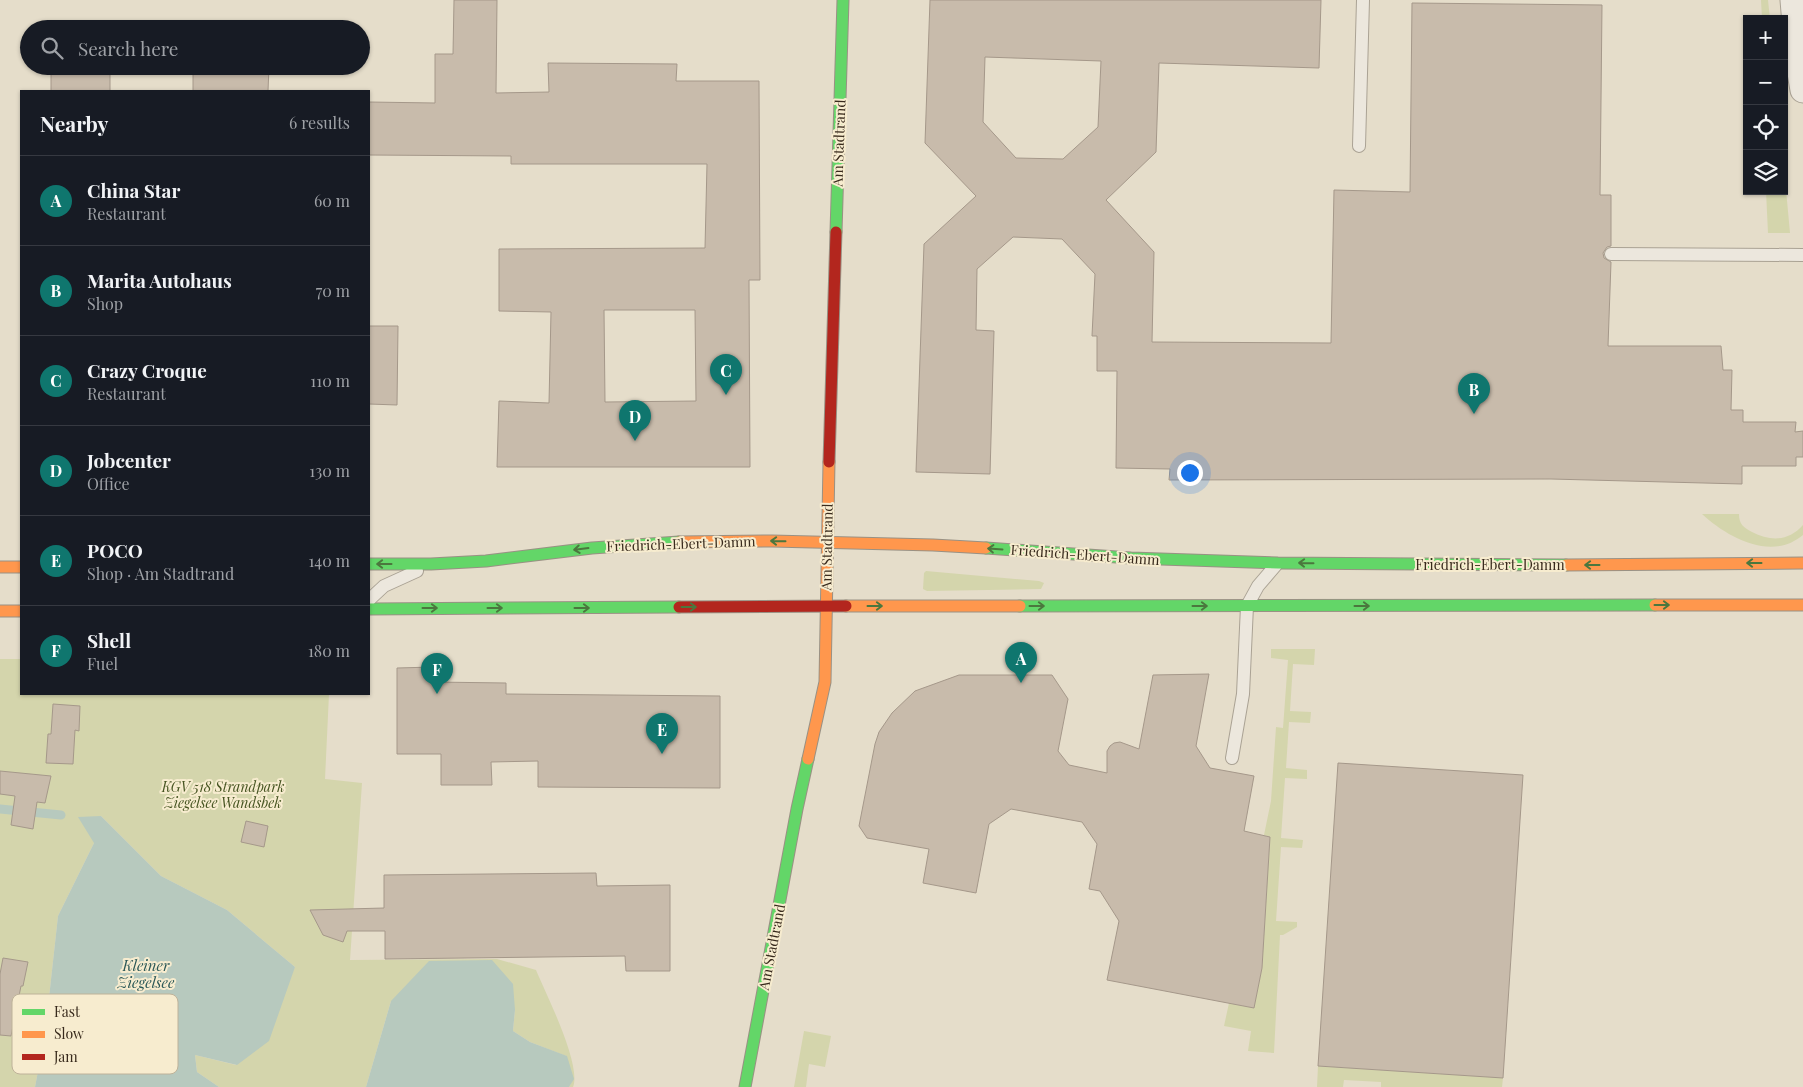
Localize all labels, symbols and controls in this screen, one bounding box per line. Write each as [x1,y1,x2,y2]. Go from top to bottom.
map controls [1743,15,1788,195]
button: + [1743,15,1788,60]
search box [20,20,370,75]
icon: search [38,34,66,62]
text: Search here [78,35,178,61]
button: − [1743,60,1788,105]
street label: Am Stadtrand [827,99,850,188]
button: locate [1743,105,1788,150]
text: Nearby [40,109,109,137]
text: 6 results [289,112,350,133]
button: layers [1743,150,1788,195]
text: China Star [87,177,180,203]
text: A [51,190,61,211]
text: 60 m [314,190,350,211]
text: Restaurant [87,203,166,224]
text: Marita Autohaus [87,267,232,293]
text: B [51,280,61,301]
text: 70 m [316,280,350,301]
text: Shop [87,293,123,314]
pin: C [710,354,742,395]
text: Crazy Croque [87,357,207,383]
text: C [50,370,62,391]
text: 110 m [310,370,350,391]
pin: B [1458,373,1490,414]
text: Restaurant [87,383,166,404]
pin: D [619,400,651,441]
text: Jobcenter [87,447,171,473]
text: D [50,460,62,481]
text: 130 m [309,460,350,481]
your location [1177,460,1203,486]
text: Office [87,473,130,494]
street label: Am Stadtrand [816,503,837,592]
street label: Friedrich-Ebert-Damm [606,531,756,556]
one-way arrow [770,536,786,546]
text: POCO [87,537,143,563]
street label: Friedrich-Ebert-Damm [1010,540,1161,569]
one-way arrow [573,544,589,554]
one-way arrow [987,544,1003,554]
text: E [51,550,61,571]
text: 140 m [308,550,350,571]
street label: Friedrich-Ebert-Damm [1415,555,1565,574]
one-way arrow [1298,558,1314,568]
one-way arrow [1747,558,1763,568]
one-way arrow [376,559,392,569]
one-way arrow [1584,560,1600,569]
text: Shop · Am Stadtrand [87,563,234,584]
one-way arrow [1654,600,1670,610]
one-way arrow [866,601,882,611]
one-way arrow [1028,601,1045,611]
one-way arrow [1191,601,1207,611]
one-way arrow [1354,601,1370,611]
one-way arrow [680,602,696,612]
one-way arrow [486,603,503,613]
one-way arrow [574,603,590,613]
one-way arrow [422,604,438,613]
text: Shell [87,627,131,653]
text: F [51,640,61,661]
text: 180 m [308,640,350,661]
pin: A [1005,642,1037,683]
text: Fuel [87,653,118,674]
pin: F [421,653,453,694]
pin: E [646,713,678,754]
park label: KGV 518 Strandpark Ziegelsee Wandsbek [161,777,284,812]
street label: Am Stadtrand [754,902,789,992]
water label: Kleiner Ziegelsee [117,955,175,992]
legend [12,994,178,1074]
text: Fast [54,1002,81,1021]
text: Slow [54,1024,84,1043]
text: Jam [53,1047,78,1066]

